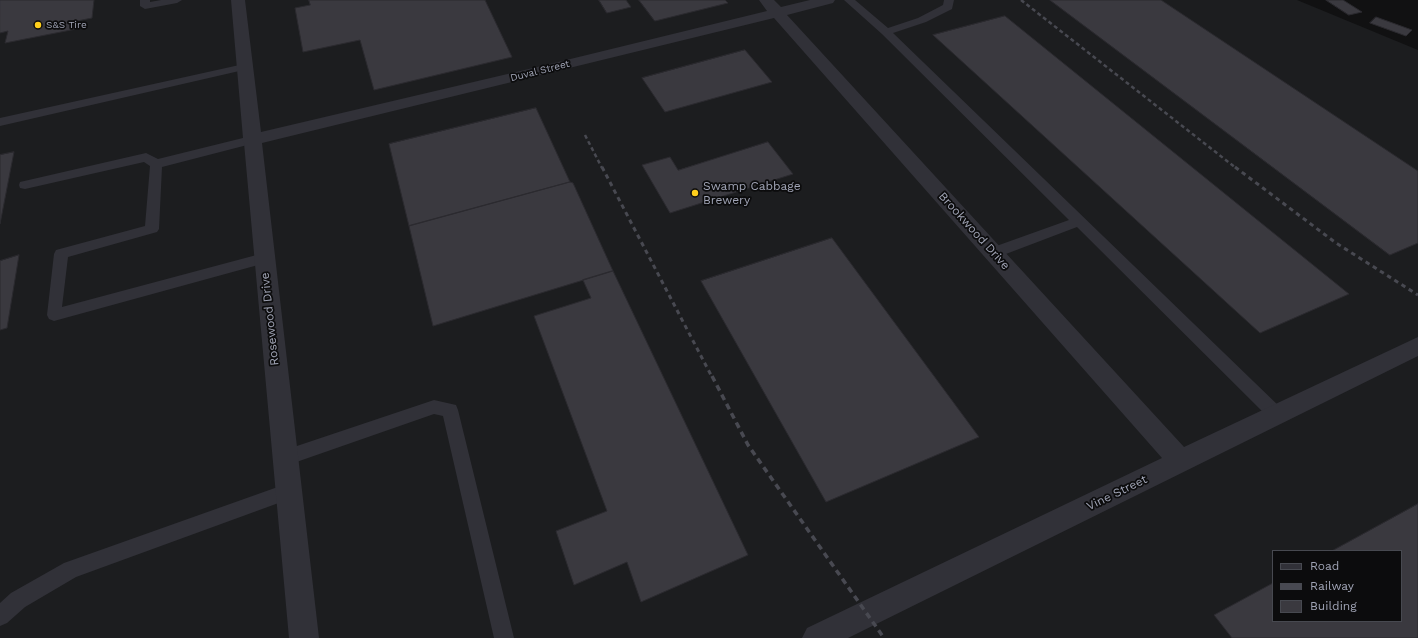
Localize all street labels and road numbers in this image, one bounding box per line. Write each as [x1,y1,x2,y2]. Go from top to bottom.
street label: Duval Street [509,58,571,84]
street label: Brookwood Drive [935,189,1013,273]
street label: Rosewood Drive [258,272,282,366]
street label: Vine Street [1084,472,1150,514]

